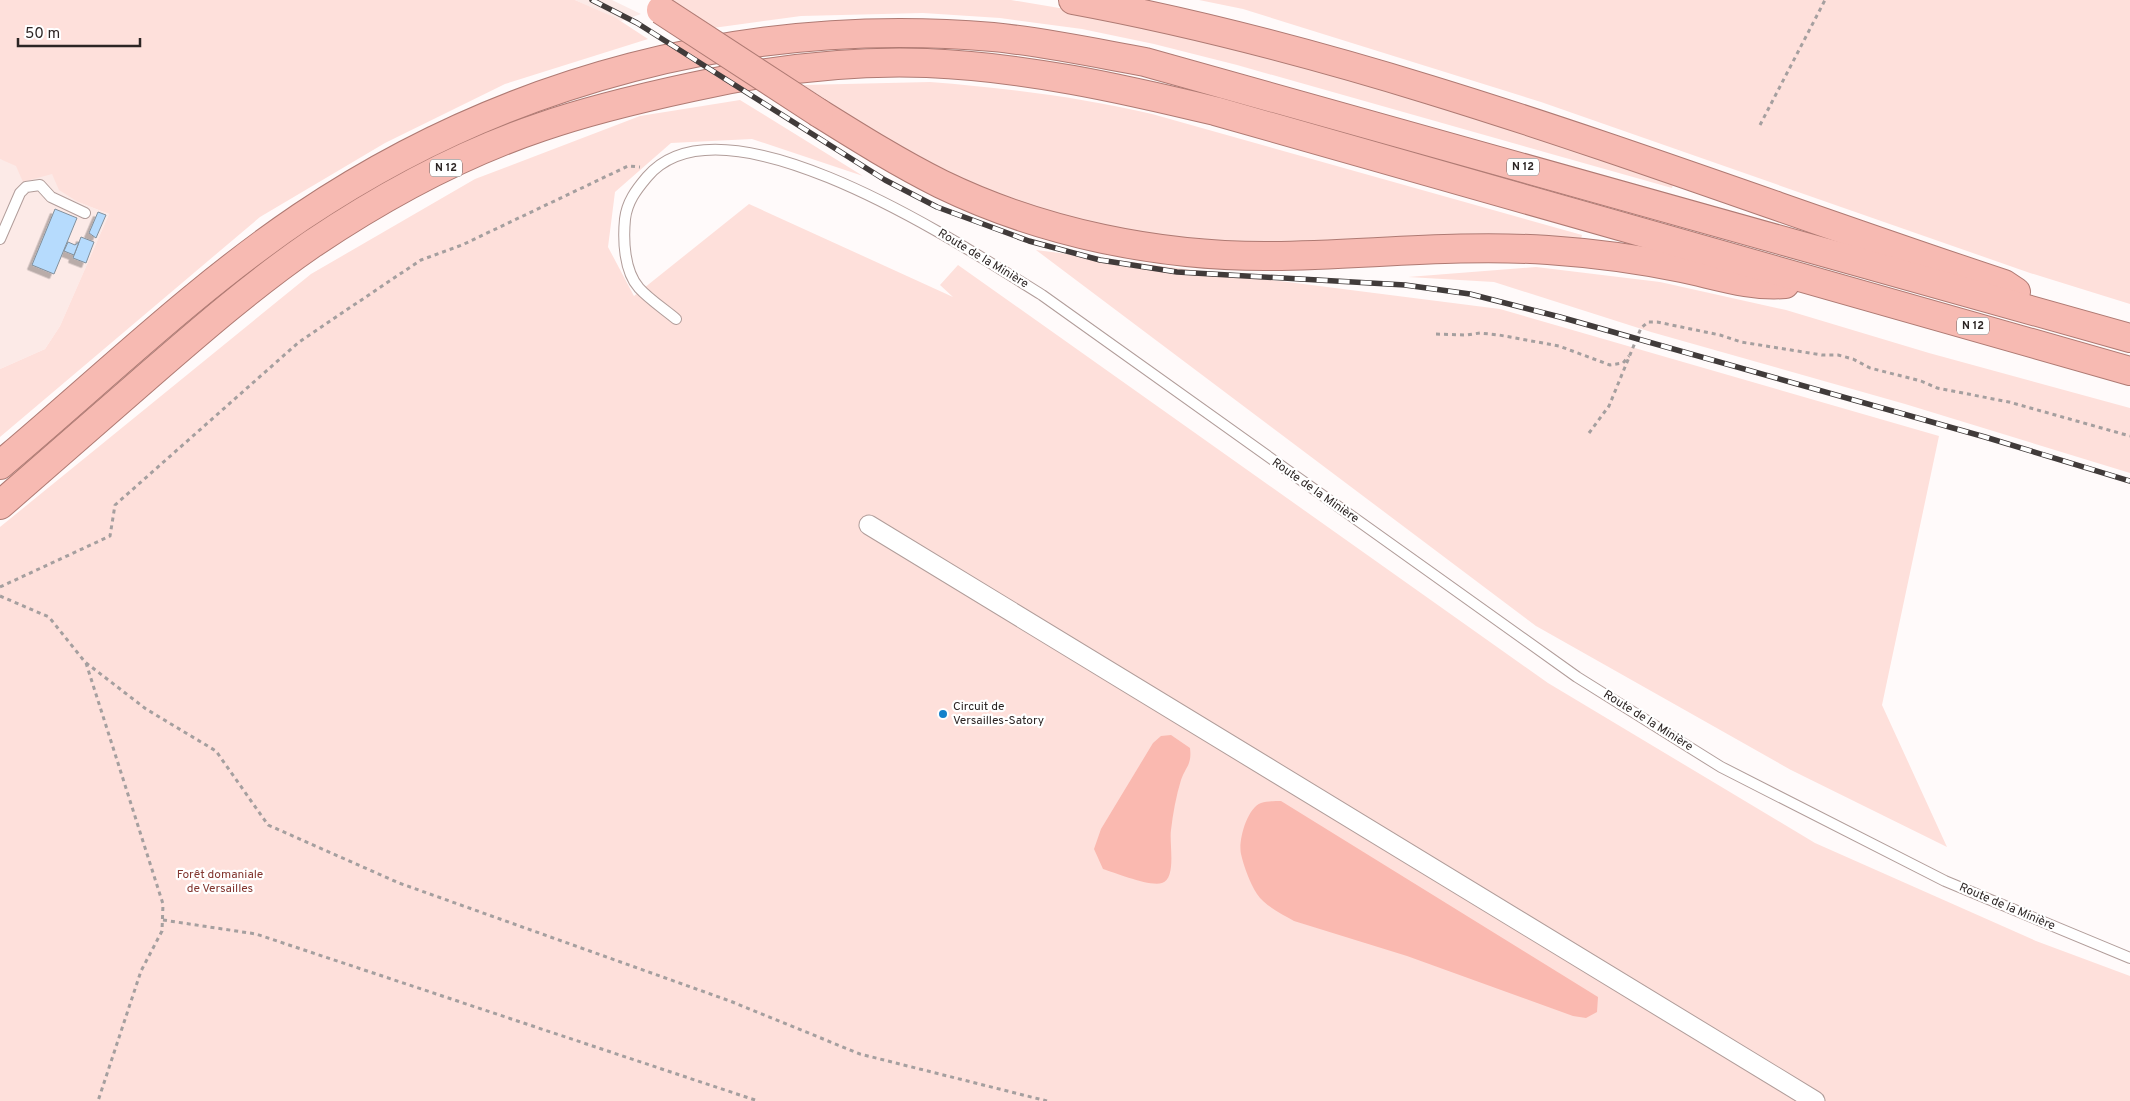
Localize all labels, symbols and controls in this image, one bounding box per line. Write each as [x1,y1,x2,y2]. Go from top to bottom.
scale bar [18,15,140,47]
text: 50 m [25,25,60,44]
road number: N 12 [1507,158,1539,176]
road number: N 12 [430,160,462,177]
street label: Route de la Minière [935,226,1031,292]
road number: N 12 [1957,318,1989,334]
street label: Route de la Minière [1268,455,1362,527]
street label: Route de la Minière [1600,687,1696,755]
place label: Circuit de Versailles-Satory [953,699,1044,729]
marker: Circuit de Versailles-Satory [937,708,949,720]
park label: Forêt domaniale de Versailles [177,867,263,897]
street label: Route de la Minière [1957,880,2057,934]

